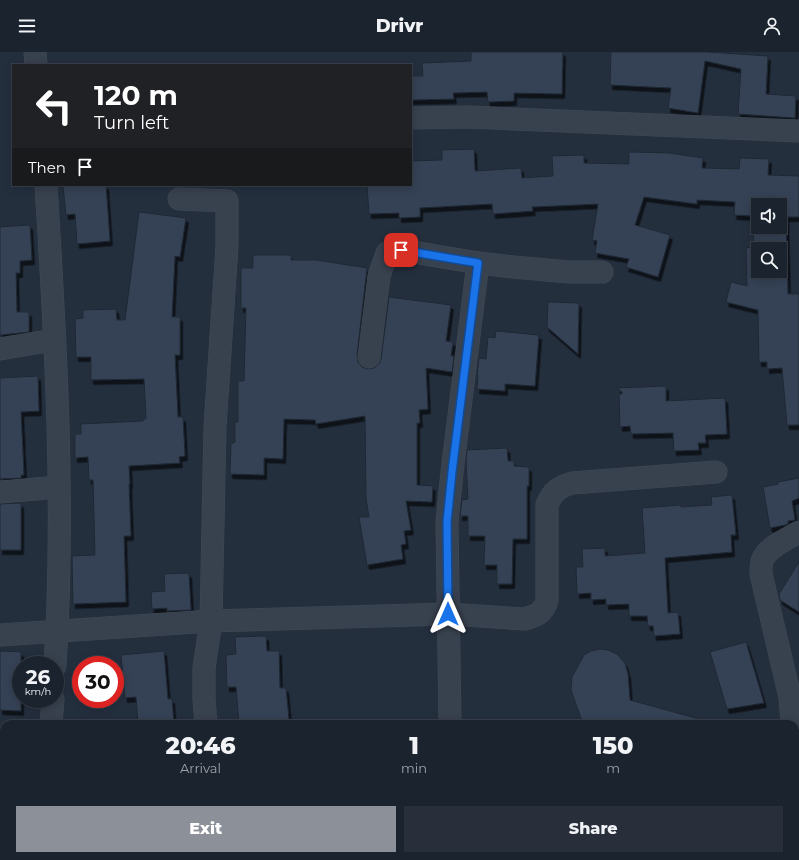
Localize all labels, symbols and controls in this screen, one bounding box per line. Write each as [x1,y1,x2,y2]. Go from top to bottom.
icon: menu [16,15,38,37]
text: Drivr [376,15,423,37]
icon: person [761,15,783,37]
text: 120 m [94,78,178,112]
icon: left [28,80,80,132]
text: Turn left [94,112,169,134]
icon: arrive [74,156,96,178]
text: Then [28,158,66,177]
map controls [751,198,787,278]
button: sound [751,198,787,234]
pin [384,233,418,267]
icon: arrive [390,239,412,261]
button: search [751,242,787,278]
position arrow [427,593,469,635]
speed limit sign: 30 [72,656,124,708]
text: 26 [26,665,50,689]
text: km/h [25,685,51,698]
text: 20:46 [166,731,236,760]
text: 1 [409,731,419,760]
text: 150 [593,731,633,760]
text: Arrival [180,760,221,776]
text: min [401,760,427,776]
text: m [606,760,620,776]
button: Exit [16,806,396,852]
button: Share [404,806,783,852]

